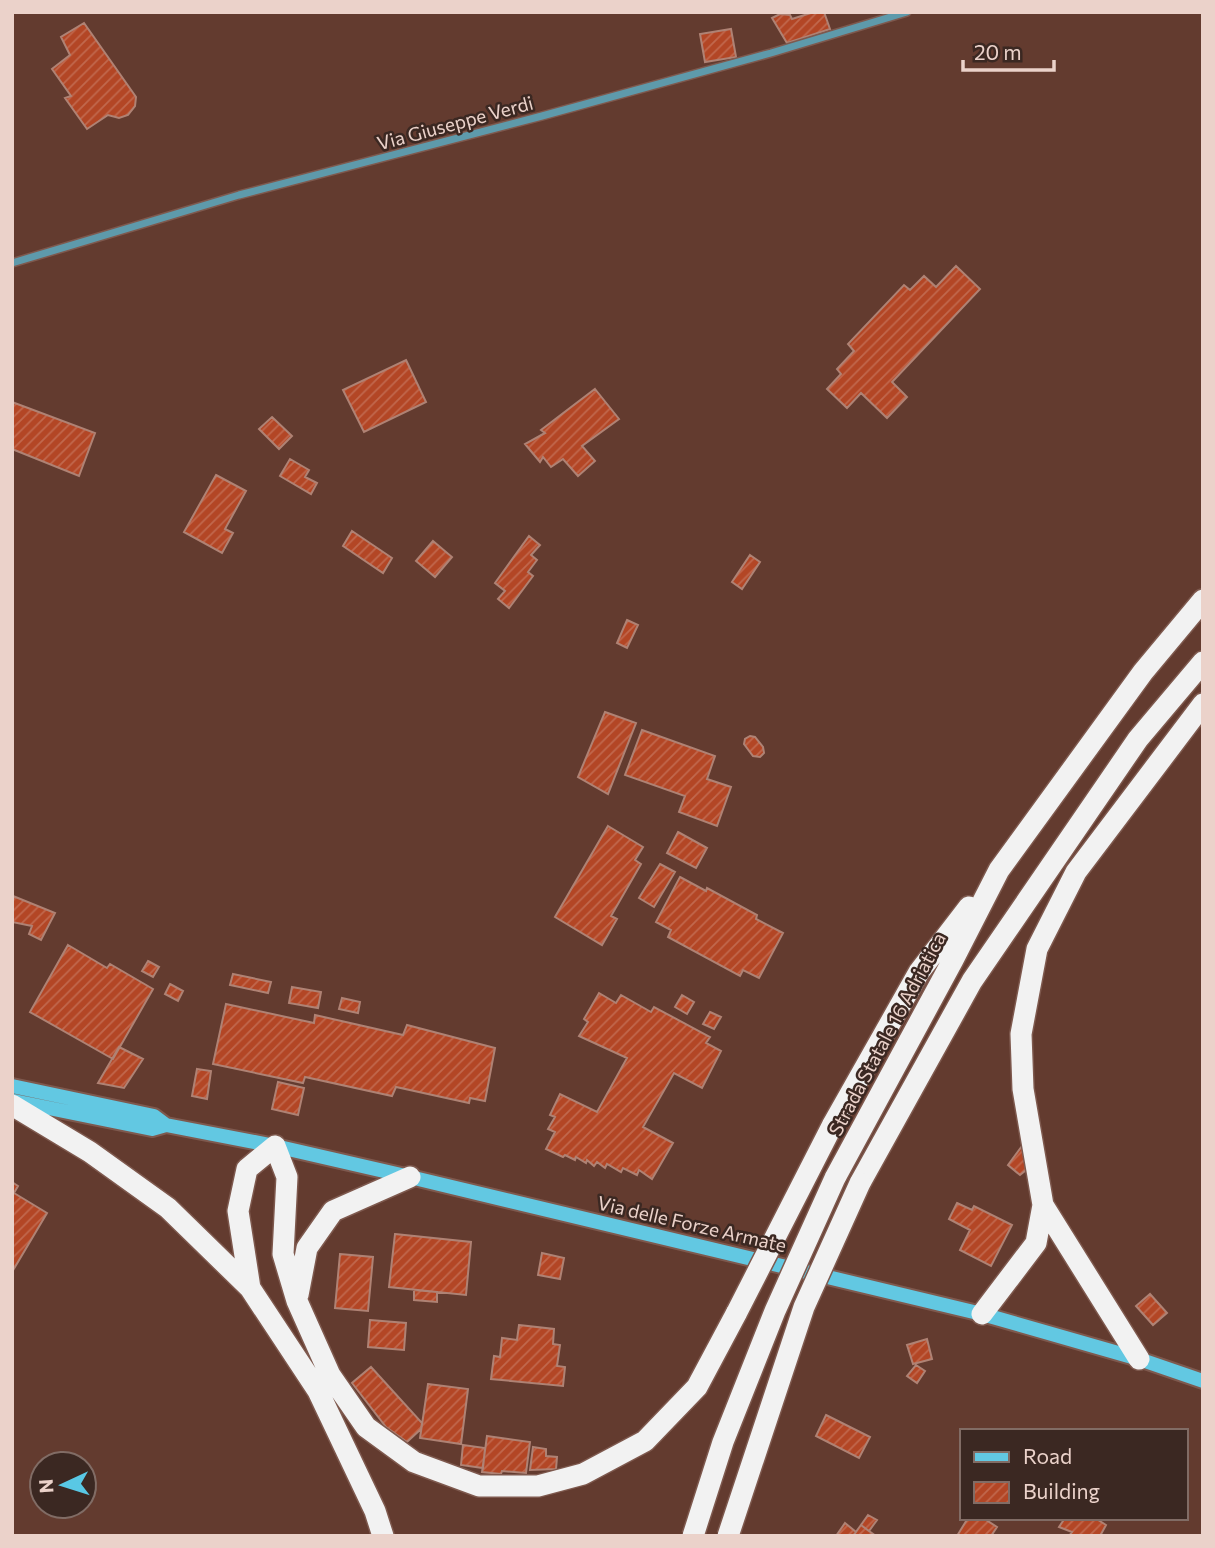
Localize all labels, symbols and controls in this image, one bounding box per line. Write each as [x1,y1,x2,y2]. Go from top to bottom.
scale bar [963,28,1054,72]
text: 20 m [974,39,1022,64]
street label: Via Giuseppe Verdi [374,91,535,154]
street label: Strada Statale 16 Adriatica [823,928,950,1139]
street label: Via delle Forze Armate [595,1191,789,1256]
legend [960,1429,1187,1520]
text: Road [1023,1443,1072,1468]
north arrow [28,1450,98,1520]
text: N [34,1478,58,1494]
text: Building [1023,1478,1100,1503]

